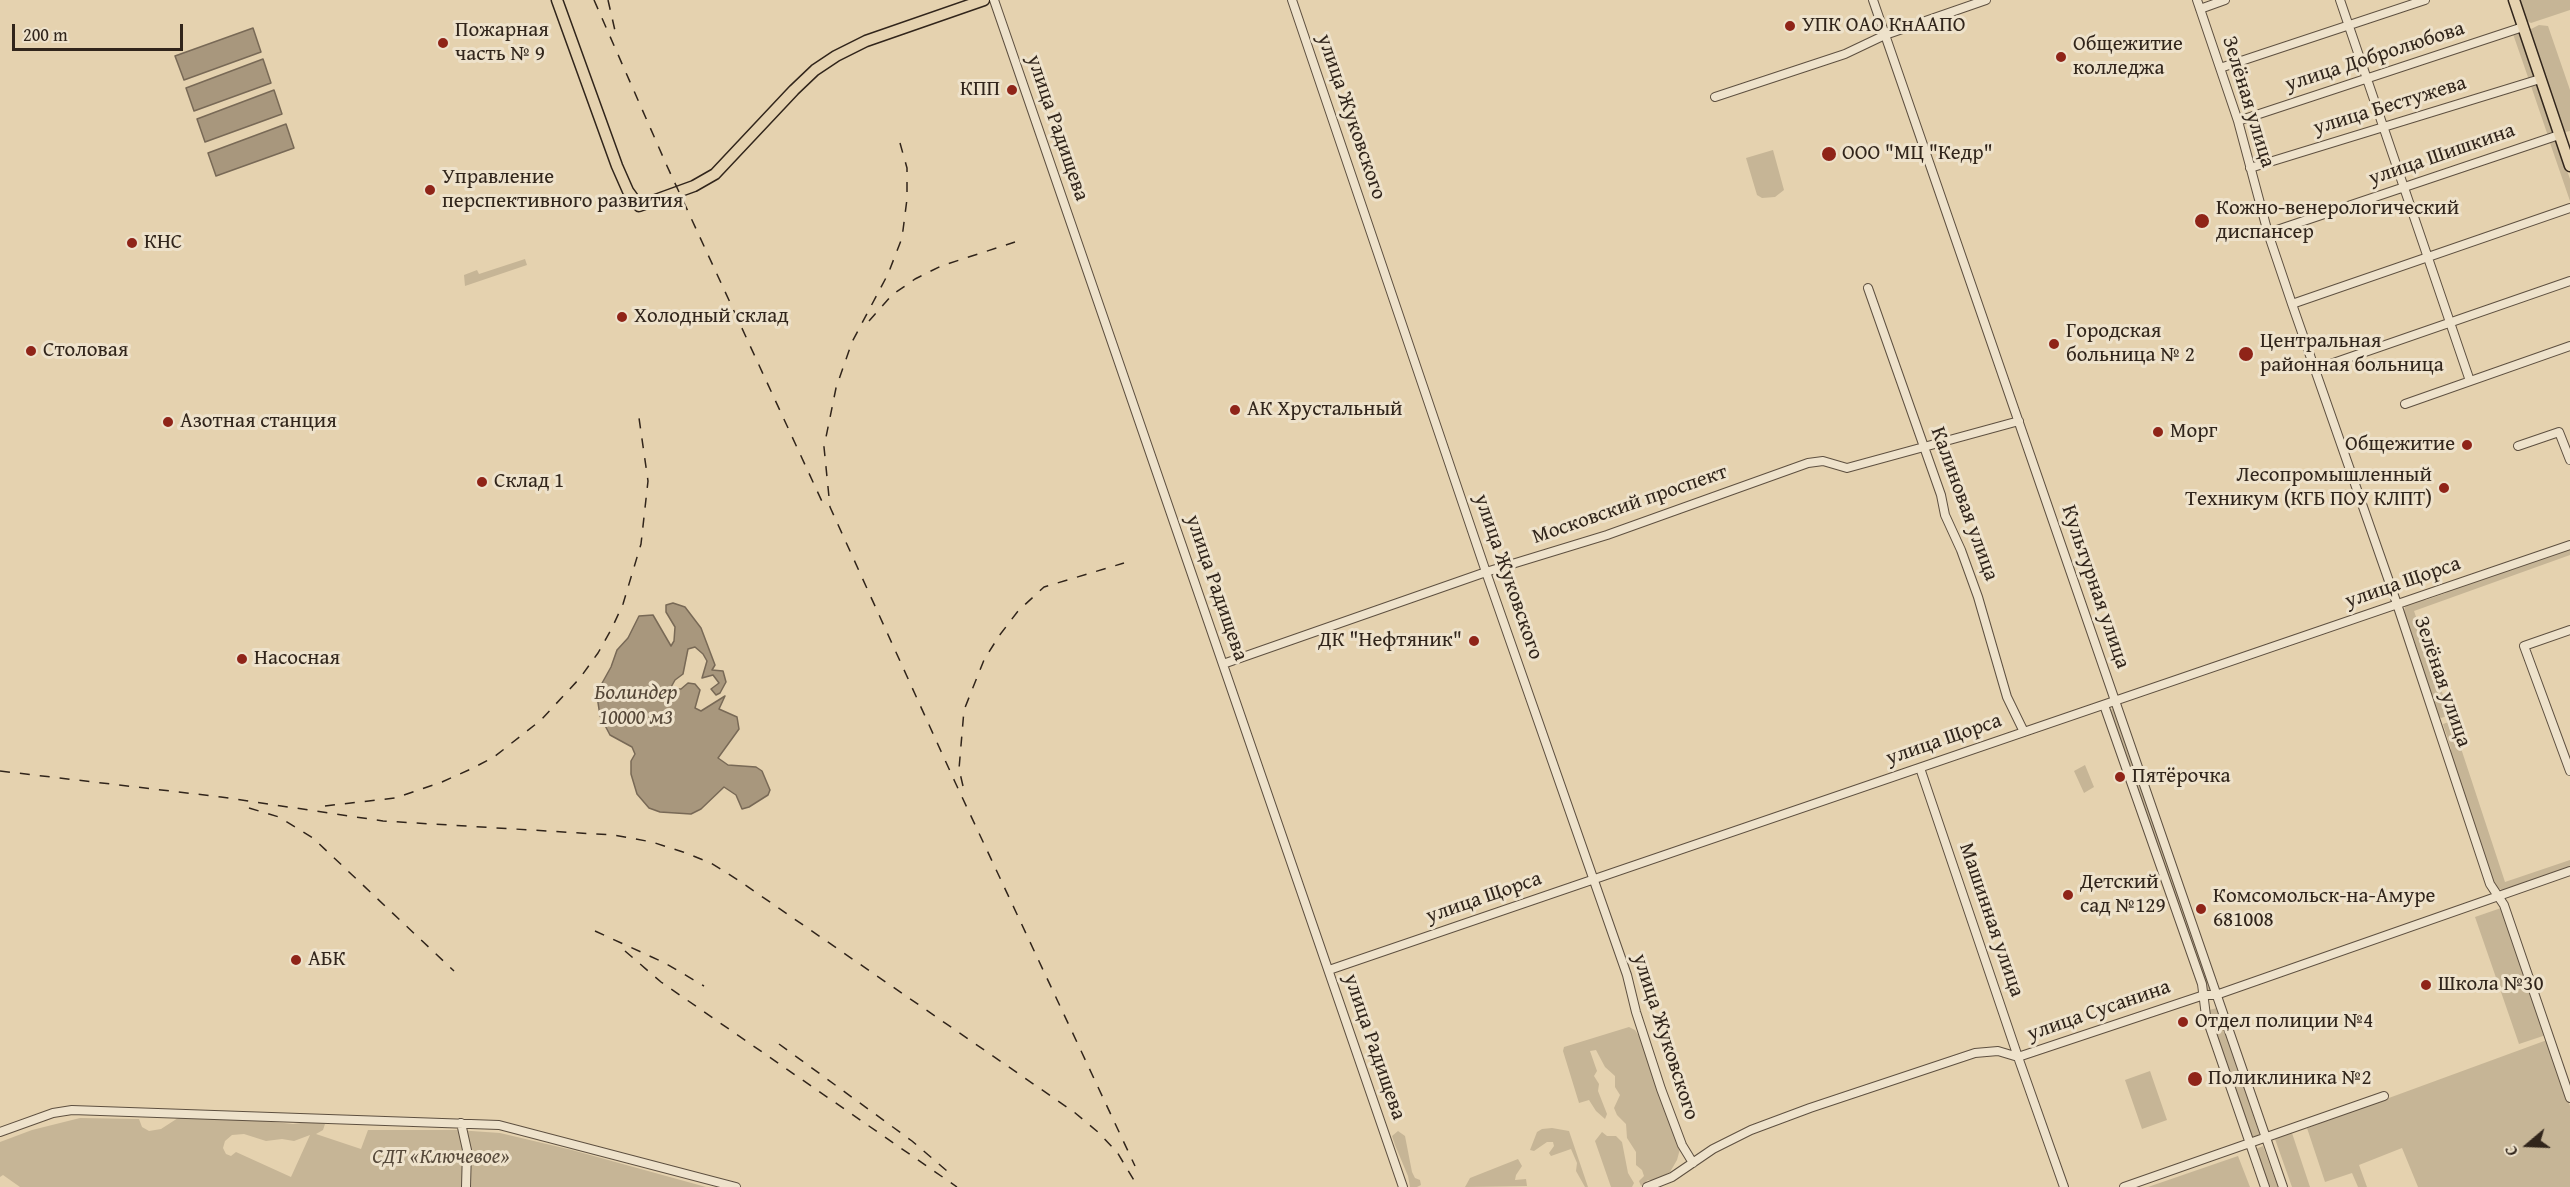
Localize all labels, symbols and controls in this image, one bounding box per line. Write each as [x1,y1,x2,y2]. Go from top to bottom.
scale bar [15,12,186,50]
place label: УПК ОАО КнААПО [1802,13,1966,39]
street label: улица Добролюбова [2282,16,2468,98]
place label: Пожарная часть № 9 [455,18,549,68]
marker: УПК ОАО КнААПО [1783,19,1797,33]
text: 200 m [23,21,68,48]
street label: улица Жуковского [1311,31,1391,203]
place label: Общежитие колледжа [2073,32,2183,82]
street label: Зелёная улица [2216,33,2280,171]
marker: Пожарная часть № 9 [436,36,450,50]
marker: Общежитие колледжа [2054,50,2068,64]
street label: улица Радищева [1020,52,1094,204]
street label: улица Бестужева [2310,71,2470,141]
place label: КПП [960,77,1000,103]
marker: КПП [1005,83,1019,97]
street label: улица Шишкина [2366,118,2518,192]
place label: ООО "МЦ "Кедр" [1842,141,1993,167]
marker: ООО "МЦ "Кедр" [1820,145,1838,163]
place label: Управление перспективного развития [442,165,683,215]
marker: Управление перспективного развития [423,183,437,197]
place label: Кожно-венерологический диспансер [2216,196,2459,246]
marker: Кожно-венерологический диспансер [2193,212,2211,230]
place label: КНС [144,230,182,256]
marker: КНС [125,236,139,250]
place label: Холодный склад [634,304,789,330]
marker: Холодный склад [615,310,629,324]
place label: Городская больница № 2 [2066,319,2195,369]
place label: Центральная районная больница [2260,329,2444,379]
marker: Городская больница № 2 [2047,337,2061,351]
place label: Столовая [43,338,128,364]
marker: Столовая [24,344,38,358]
marker: Центральная районная больница [2237,345,2255,363]
place label: АК Хрустальный [1247,397,1403,423]
marker: АК Хрустальный [1228,403,1242,417]
place label: Азотная станция [180,409,337,435]
marker: Азотная станция [161,415,175,429]
place label: Морг [2170,419,2217,445]
street label: Калиновая улица [1924,424,2004,584]
marker: Морг [2151,425,2165,439]
place label: Общежитие [2345,432,2455,458]
marker: Общежитие [2460,438,2474,452]
street label: Московский проспект [1529,460,1731,550]
place label: Лесопромышленный Техникум (КГБ ПОУ КЛПТ) [2185,463,2432,513]
place label: Склад 1 [494,469,564,495]
marker: Склад 1 [475,475,489,489]
marker: Лесопромышленный Техникум (КГБ ПОУ КЛПТ) [2437,481,2451,495]
street label: улица Жуковского [1468,491,1548,663]
street label: Культурная улица [2055,502,2135,672]
street label: улица Радищева [1179,512,1253,664]
street label: улица Щорса [2342,551,2464,615]
street label: Зелёная улица [2408,613,2476,751]
place label: ДК "Нефтяник" [1318,628,1462,654]
marker: ДК "Нефтяник" [1467,634,1481,648]
place label: Насосная [254,646,340,672]
marker: Насосная [235,652,249,666]
water label: Болиндер 10000 м3 [594,680,678,732]
street label: улица Щорса [1883,708,2005,772]
place label: Пятёрочка [2132,764,2230,790]
marker: Пятёрочка [2113,770,2127,784]
street label: Машинная улица [1953,840,2029,1000]
street label: улица Щорса [1423,866,1545,930]
place label: Детский сад №129 [2080,870,2166,920]
place label: Комсомольск-на-Амуре 681008 [2213,884,2435,934]
marker: Детский сад №129 [2061,888,2075,902]
marker: Комсомольск-на-Амуре 681008 [2194,902,2208,916]
place label: АБК [308,947,346,973]
street label: улица Жуковского [1626,951,1704,1123]
marker: АБК [289,953,303,967]
street label: улица Радищева [1337,971,1411,1123]
place label: Школа №30 [2438,972,2544,998]
street label: улица Сусанина [2024,975,2174,1047]
marker: Школа №30 [2419,978,2433,992]
place label: Отдел полиции №4 [2195,1009,2373,1035]
marker: Отдел полиции №4 [2176,1015,2190,1029]
place label: Поликлиника №2 [2208,1066,2372,1092]
marker: Поликлиника №2 [2186,1070,2204,1088]
north arrow [2498,1115,2558,1175]
text: С [2498,1143,2524,1159]
park label: СДТ «Ключевое» [372,1145,510,1171]

